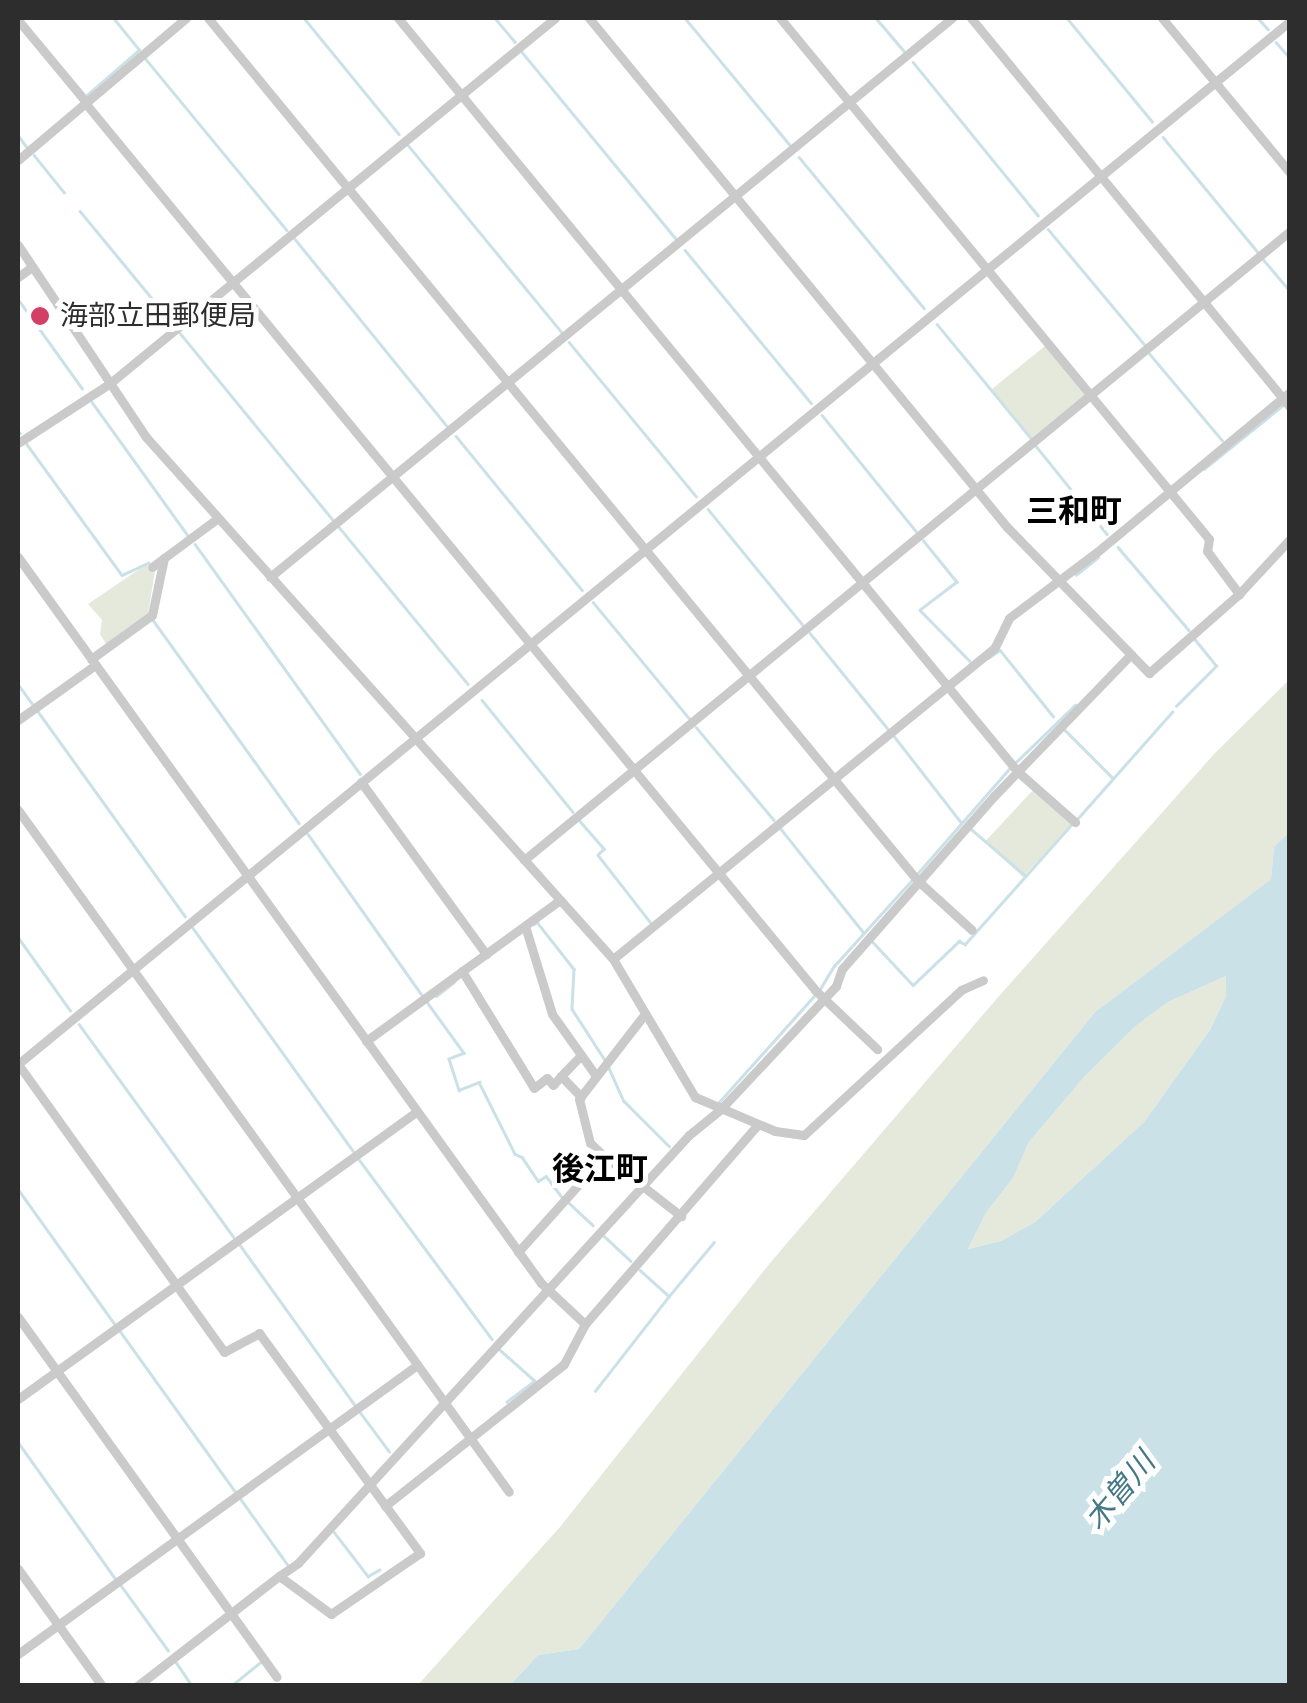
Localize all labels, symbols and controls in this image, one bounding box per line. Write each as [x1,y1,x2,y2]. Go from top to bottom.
place label: 海部立田郵便局 [60,299,256,333]
marker: 海部立田郵便局 [29,305,51,327]
district label: 三和町 [1026,492,1122,530]
district label: 後江町 [552,1150,648,1188]
water label: 木曽川 [1077,1445,1163,1537]

